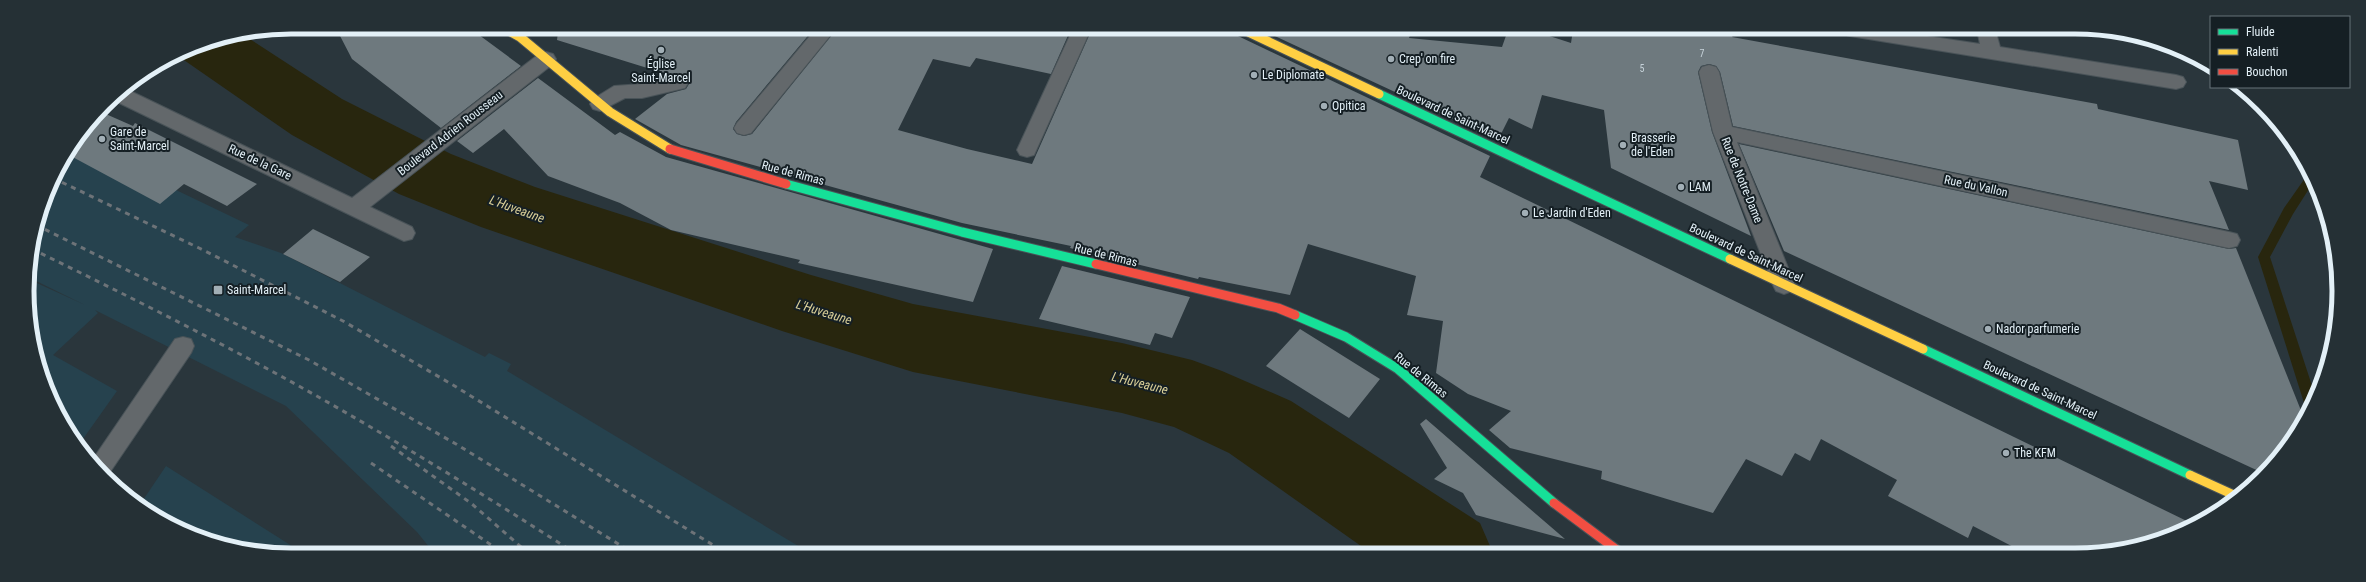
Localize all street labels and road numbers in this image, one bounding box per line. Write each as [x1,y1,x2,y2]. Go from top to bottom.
street label: Boulevard de Saint-Marcel [1394,83,1512,147]
street label: Boulevard Adrien Rousseau [395,87,505,178]
street label: Rue de Notre-Dame [1718,135,1766,225]
street label: Rue de la Gare [226,141,294,183]
street label: Rue de Rimas [760,158,826,188]
street label: Rue du Vallon [1943,172,2009,200]
street label: Boulevard de Saint-Marcel [1687,221,1805,285]
street label: Rue de Rimas [1073,240,1139,270]
street label: Rue de Rimas [1392,349,1450,401]
street label: Boulevard de Saint-Marcel [1981,358,2099,422]

